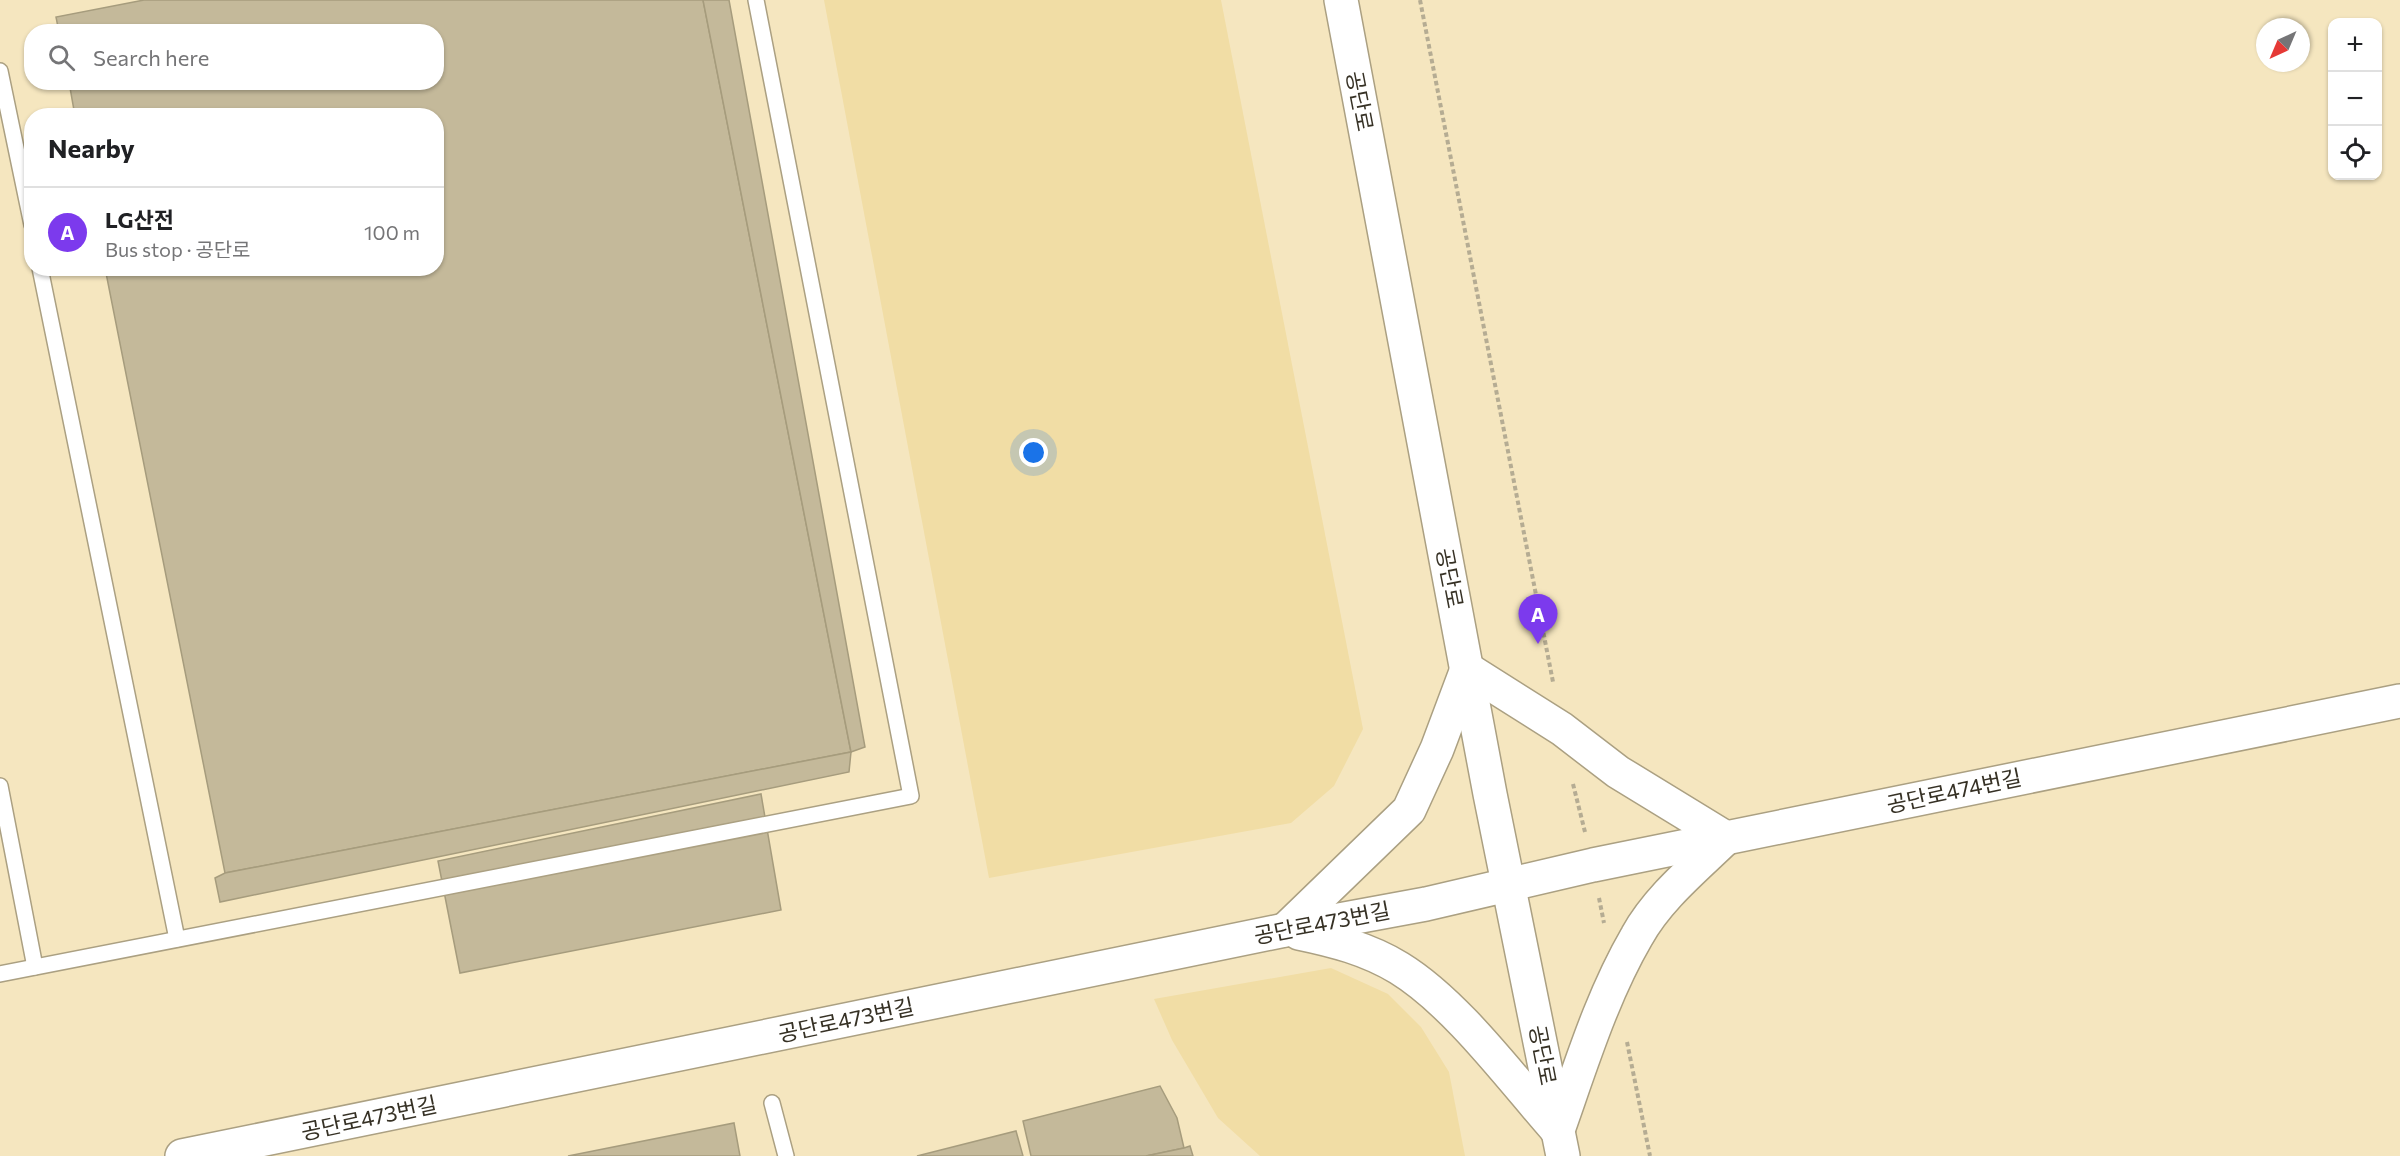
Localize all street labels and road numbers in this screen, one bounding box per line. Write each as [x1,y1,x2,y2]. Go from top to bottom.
street label: 공단로 [1341,69,1380,133]
street label: 공단로 [1431,546,1470,610]
street label: 공단로474번길 [1884,763,2024,818]
street label: 공단로473번길 [1252,896,1392,949]
street label: 공단로473번길 [776,992,916,1047]
street label: 공단로 [1524,1023,1563,1087]
street label: 공단로473번길 [299,1090,439,1145]

